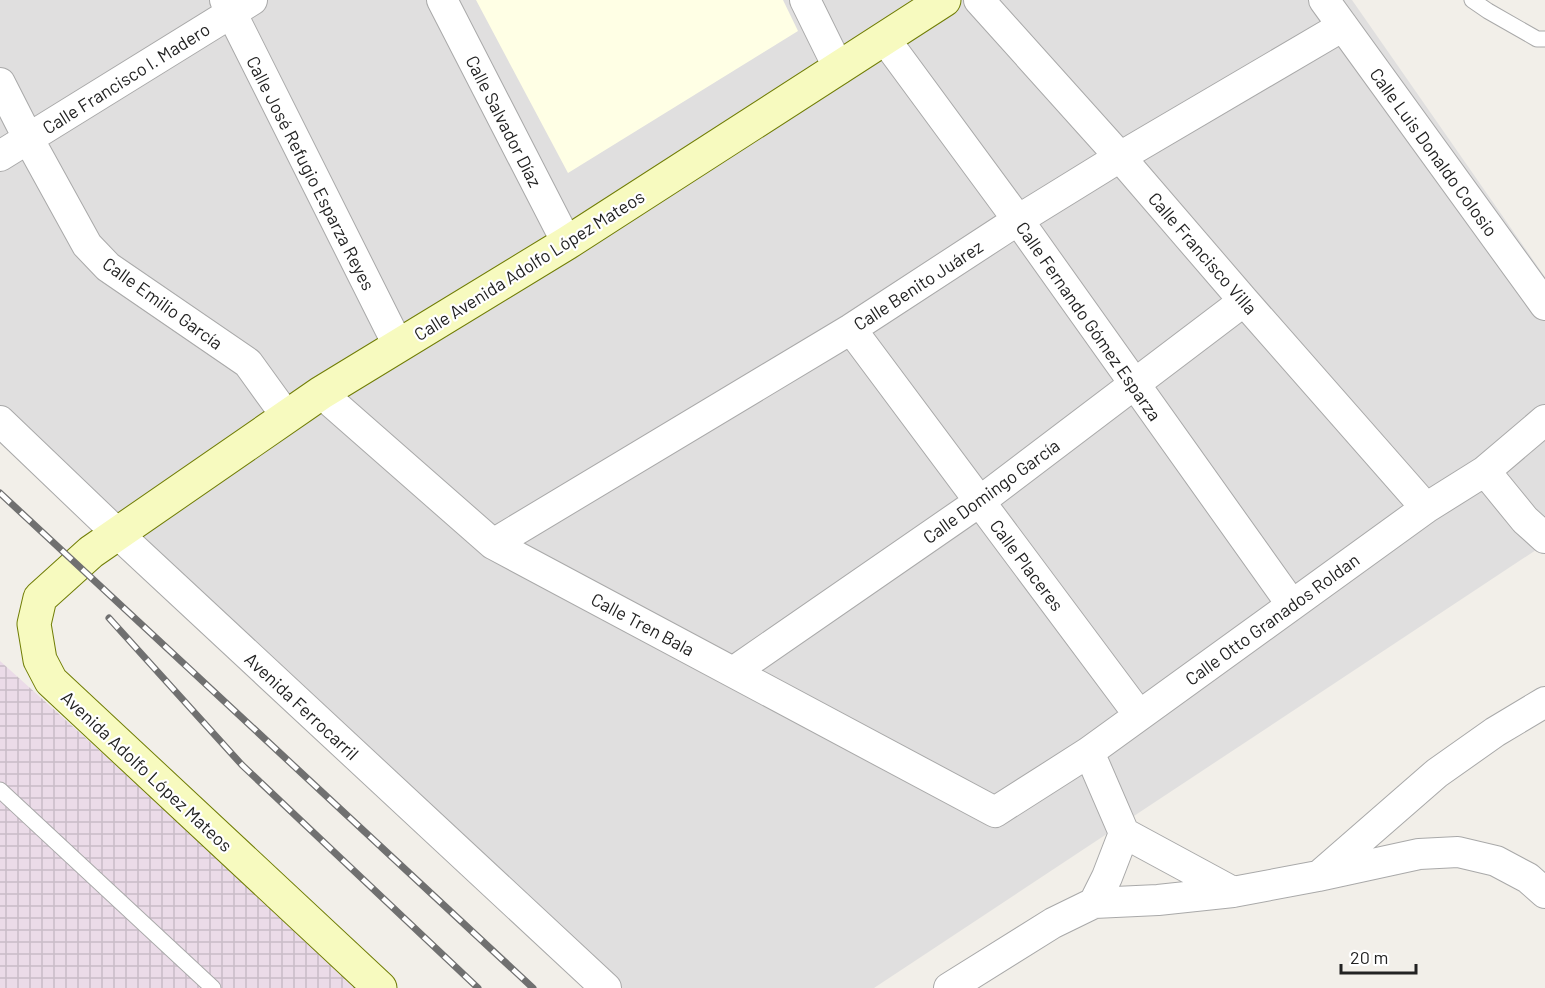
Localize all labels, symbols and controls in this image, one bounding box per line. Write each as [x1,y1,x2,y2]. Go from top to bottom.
street label: Calle Francisco I. Madero [38,18,214,138]
street label: Calle José Refugio Esparza Reyes [242,52,380,294]
street label: Calle Salvador Díaz [461,52,547,190]
street label: Calle Luis Donaldo Colosio [1365,63,1503,241]
street label: Calle Avenida Adolfo López Mateos [410,185,648,345]
street label: Calle Francisco Villa [1144,187,1262,319]
street label: Calle Fernando Gómez Esparza [1012,217,1166,425]
street label: Calle Benito Juárez [849,235,987,335]
street label: Calle Emilio García [99,252,227,354]
street label: Calle Domingo García [918,434,1064,548]
street label: Calle Placeres [985,515,1069,615]
street label: Calle Otto Granados Roldan [1181,548,1363,690]
street label: Calle Tren Bala [588,588,698,660]
street label: Avenida Ferrocarril [241,648,363,764]
street label: Avenida Adolfo López Mateos [57,686,237,856]
scale bar [1341,937,1416,975]
text: 20 m [1350,946,1388,968]

